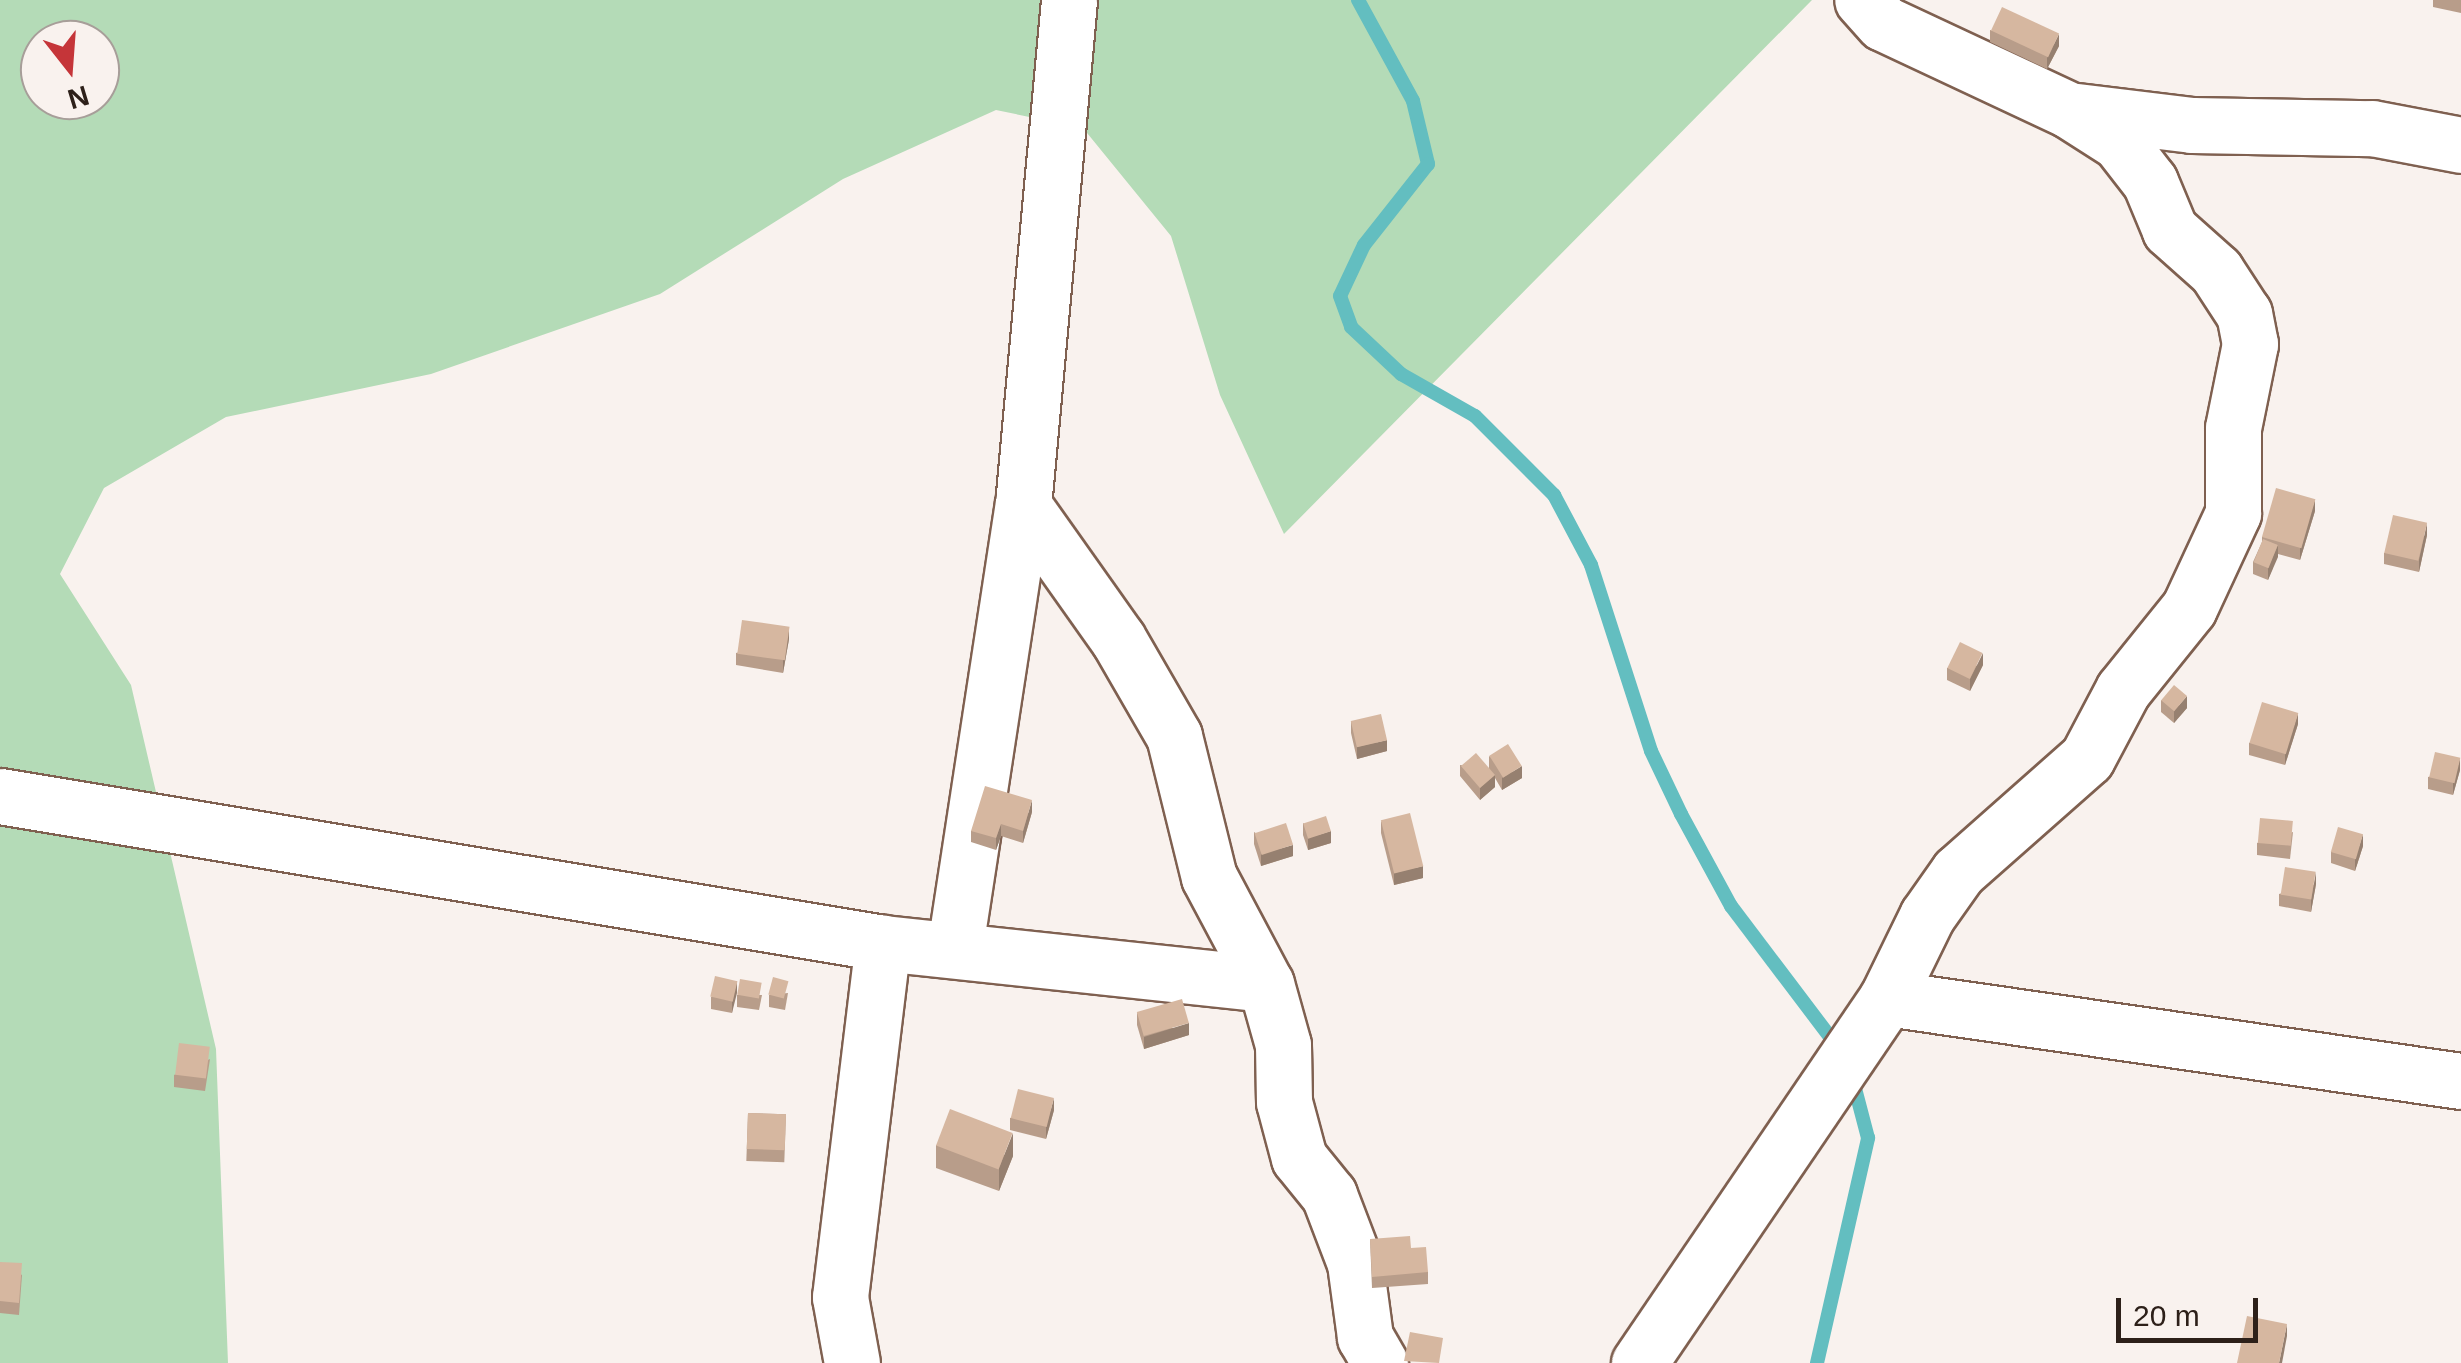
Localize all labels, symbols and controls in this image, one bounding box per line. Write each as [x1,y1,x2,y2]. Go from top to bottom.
north arrow [20,20,120,120]
text: N [64,79,93,115]
scale bar [2121,1278,2264,1340]
text: 20 m [2133,1299,2200,1332]

